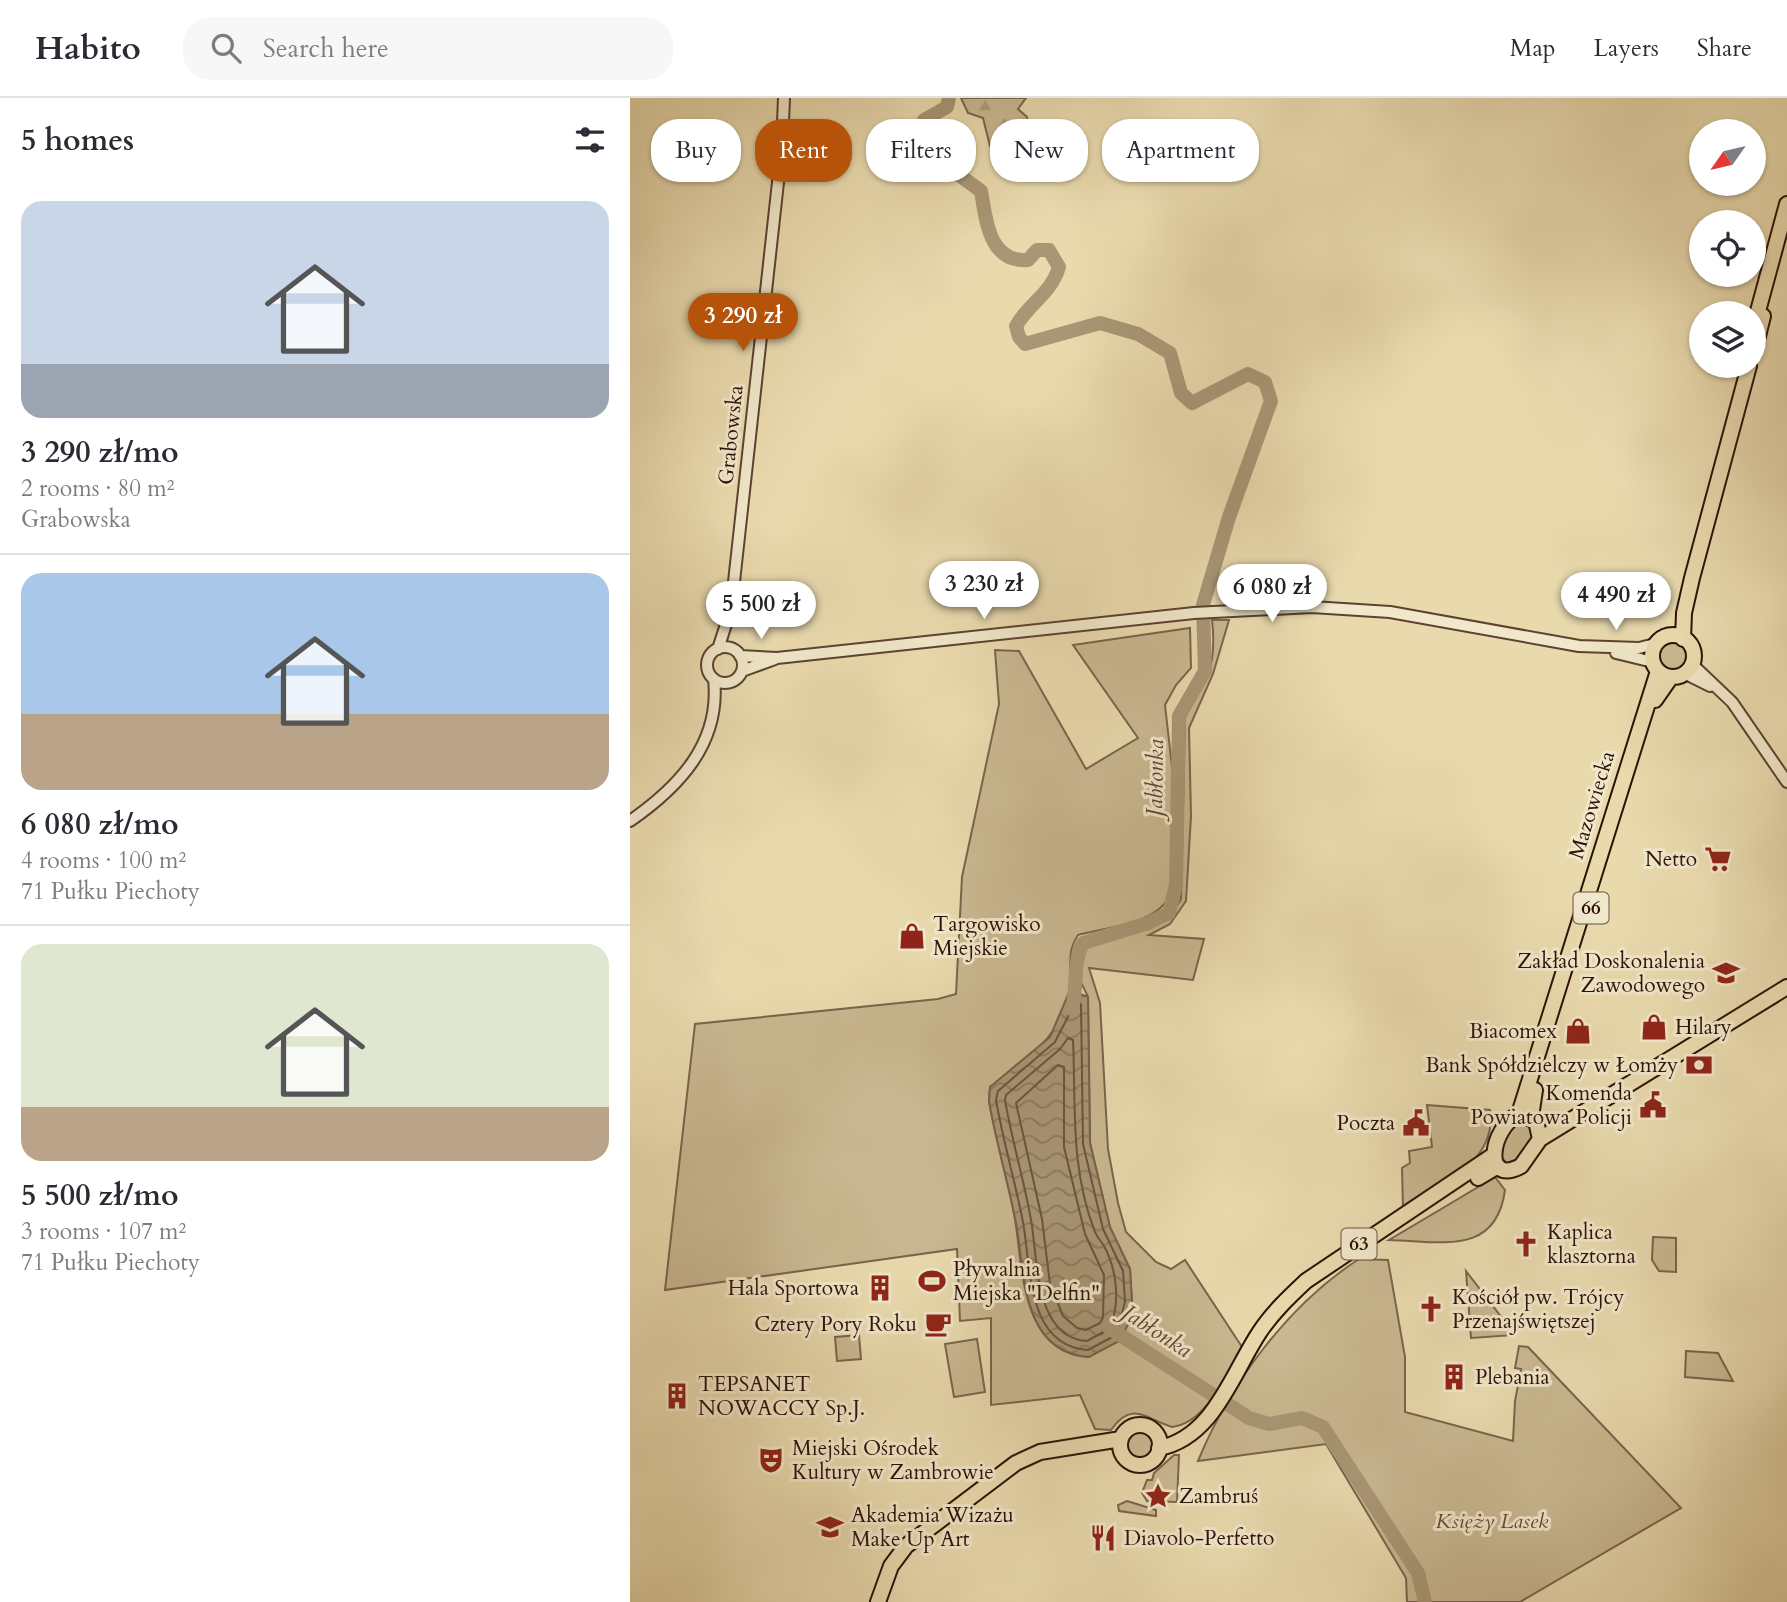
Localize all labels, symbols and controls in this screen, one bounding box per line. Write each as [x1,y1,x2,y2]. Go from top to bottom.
search box [183,17,673,80]
text: Habito [35,26,141,71]
icon: search [207,29,245,67]
text: Search here [263,31,389,66]
text: Map [1510,32,1556,65]
text: Layers [1594,32,1659,65]
text: Share [1697,32,1752,65]
chip: Buy [651,119,741,182]
chip: Rent [755,119,852,182]
chip: Filters [866,119,976,182]
chip: New [990,119,1088,182]
chip: Apartment [1102,119,1259,182]
north arrow [1689,119,1766,196]
map controls [1689,119,1766,378]
text: 5 homes [21,120,134,161]
icon: filters [571,121,609,159]
button: locate [1689,210,1766,287]
icon: home [252,246,378,372]
pin: 3 290 zł [671,294,815,353]
text: 3 290 zł [704,300,782,331]
button: layers [1689,301,1766,378]
street label: Grabowska [711,384,751,486]
text: 3 290 zł/mo [21,432,179,473]
text: 2 rooms · 80 m² [21,473,174,504]
text: Grabowska [21,504,131,535]
pin: 3 230 zł [912,561,1056,621]
pin: 6 080 zł [1200,564,1344,624]
text: 3 230 zł [945,568,1023,599]
text: 6 080 zł [1233,571,1311,602]
pin: 4 490 zł [1544,573,1688,632]
text: 4 490 zł [1577,579,1655,610]
pin: 5 500 zł [689,582,833,641]
text: 5 500 zł [722,588,800,619]
icon: home [252,618,378,744]
water label: Jabłonka [1139,739,1171,822]
street label: Mazowiecka [1562,747,1622,863]
text: 6 080 zł/mo [21,804,179,845]
supermarket icon: Netto [1703,844,1733,874]
text: 4 rooms · 100 m² [21,845,186,876]
place label: Netto [1645,845,1697,874]
text: 71 Pułku Piechoty [21,876,200,907]
road number: 66 [1574,892,1608,923]
place label: Targowisko Miejskie [933,910,1041,963]
shop icon: Targowisko Miejskie [897,921,927,951]
place label: Zakład Doskonalenia Zawodowego [1517,947,1705,1000]
school or university icon: Zakład Doskonalenia Zawodowego [1711,958,1741,988]
icon: home [252,989,378,1115]
shop icon: Hilary [1639,1012,1669,1042]
place label: Hilary [1675,1013,1732,1042]
shop icon: Biacomex [1563,1016,1593,1046]
place label: Biacomex [1469,1017,1558,1046]
bank icon: Bank Spółdzielczy w Łomży [1684,1050,1714,1080]
place label: Bank Spółdzielczy w Łomży [1425,1051,1678,1080]
place label: Komenda Powiatowa Policji [1470,1079,1632,1132]
public building icon: Komenda Powiatowa Policji [1638,1090,1668,1120]
public building icon: Poczta [1401,1108,1431,1138]
place label: Poczta [1337,1109,1395,1138]
text: 5 500 zł/mo [21,1175,179,1216]
text: 3 rooms · 107 m² [21,1216,186,1247]
place label: Kaplica klasztorna [1547,1218,1636,1271]
road number: 63 [1342,1228,1376,1260]
church icon: Kaplica klasztorna [1511,1229,1541,1259]
text: 71 Pułku Piechoty [21,1247,200,1278]
place label: Pływalnia Miejska "Delfin" [953,1255,1100,1308]
sports icon: Pływalnia Miejska "Delfin" [917,1266,947,1296]
building icon: Hala Sportowa [865,1273,895,1303]
place label: Hala Sportowa [728,1274,859,1303]
place label: Kościół pw. Trójcy Przenajświętszej [1452,1283,1624,1336]
water label: Jabłonka [1112,1294,1198,1365]
church icon: Kościół pw. Trójcy Przenajświętszej [1416,1294,1446,1324]
cafe icon: Cztery Pory Roku [923,1309,953,1339]
place label: Cztery Pory Roku [754,1310,917,1339]
building icon: Plebania [1439,1362,1469,1392]
place label: Plebania [1475,1363,1550,1392]
place label: TEPSANET NOWACCY Sp.J. [698,1370,865,1423]
building icon: TEPSANET NOWACCY Sp.J. [662,1381,692,1411]
place label: Miejski Ośrodek Kultury w Zambrowie [792,1434,994,1487]
theatre icon: Miejski Ośrodek Kultury w Zambrowie [756,1445,786,1475]
place icon: Zambruś [1143,1481,1173,1511]
place label: Zambruś [1179,1482,1258,1511]
place label: Akademia Wizażu Make Up Art [851,1501,1014,1554]
park label: Księży Lasek [1436,1507,1549,1536]
school or university icon: Akademia Wizażu Make Up Art [815,1512,845,1542]
restaurant icon: Diavolo-Perfetto [1088,1523,1118,1553]
place label: Diavolo-Perfetto [1124,1524,1274,1553]

